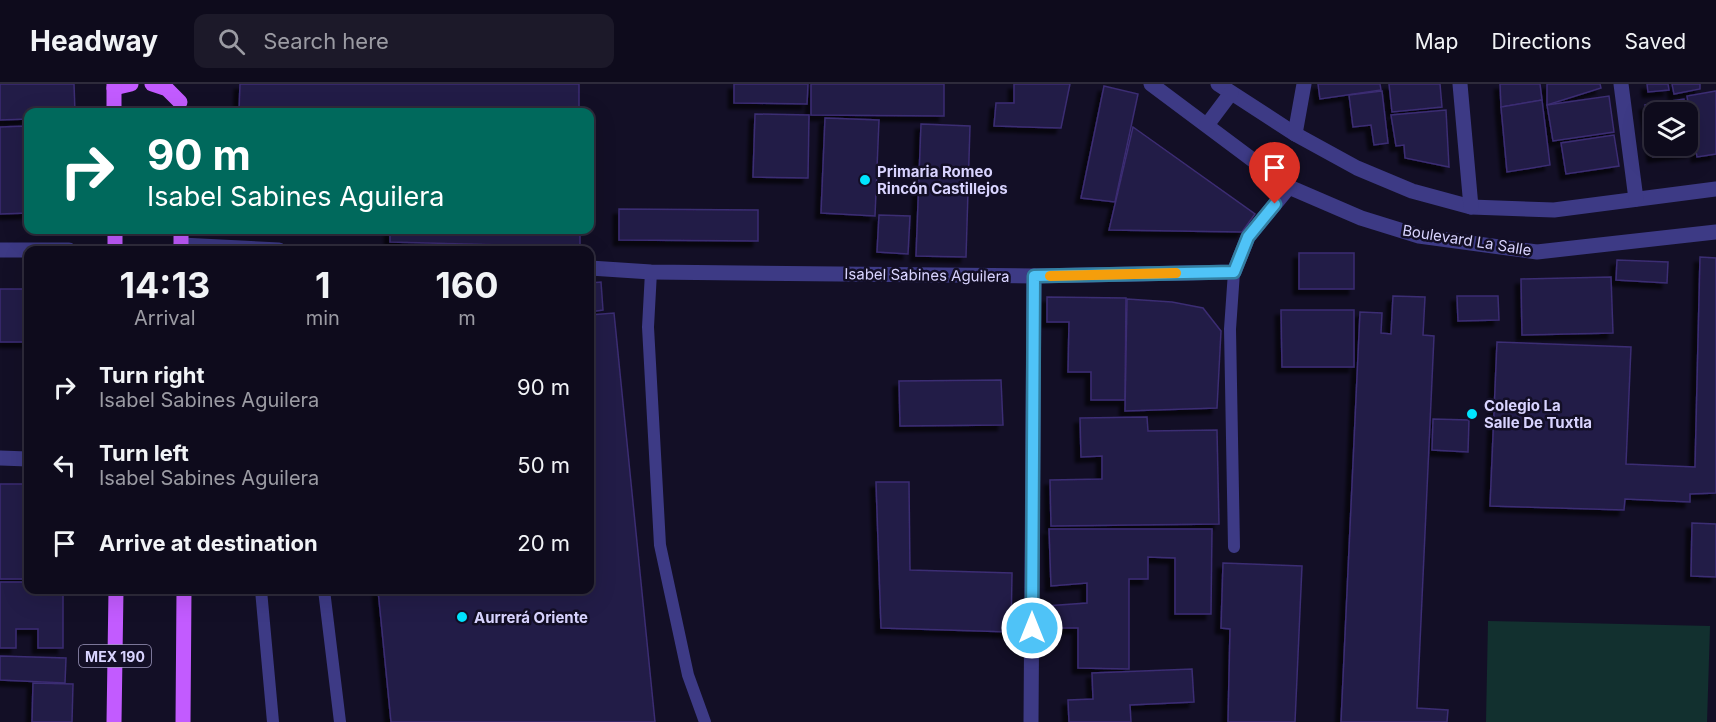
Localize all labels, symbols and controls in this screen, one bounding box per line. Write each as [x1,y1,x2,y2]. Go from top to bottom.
search box [194,14,614,68]
text: Headway [30,24,158,58]
icon: search [215,25,248,58]
text: Search here [263,28,389,54]
text: Map [1415,29,1458,54]
text: Directions [1491,29,1592,54]
text: Saved [1625,29,1686,54]
map controls [1644,102,1698,156]
button: layers [1644,102,1698,156]
text: 90 m [147,129,251,180]
icon: right [48,132,126,210]
pin [1249,142,1300,204]
icon: arrive [1258,151,1291,184]
place label: Primaria Romeo Rincón Castillejos [877,162,1008,198]
marker: Primaria Romeo Rincón Castillejos [858,173,872,187]
text: Isabel Sabines Aguilera [147,180,444,213]
street label: Boulevard La Salle [1401,220,1533,260]
text: 14:13 [119,263,210,307]
text: 1 [315,263,330,307]
text: 160 [435,263,498,307]
street label: Isabel Sabines Aguilera [844,264,1010,286]
text: Arrival [134,306,196,330]
text: min [306,306,340,330]
text: m [458,306,476,330]
text: Turn right [99,362,205,388]
icon: right [48,371,81,404]
text: 90 m [517,374,570,400]
text: Isabel Sabines Aguilera [99,388,319,412]
place label: Colegio La Salle De Tuxtla [1484,396,1592,432]
marker: Colegio La Salle De Tuxtla [1465,407,1479,421]
text: Turn left [99,440,189,466]
icon: left [48,449,81,482]
text: 50 m [517,452,570,478]
text: Isabel Sabines Aguilera [99,466,319,490]
icon: arrive [48,527,81,560]
text: Arrive at destination [99,530,318,556]
text: 20 m [517,530,570,556]
position arrow [1000,596,1064,660]
place label: Aurrerá Oriente [474,608,588,627]
marker: Aurrerá Oriente [455,610,469,624]
road number: MEX 190 [79,645,151,667]

